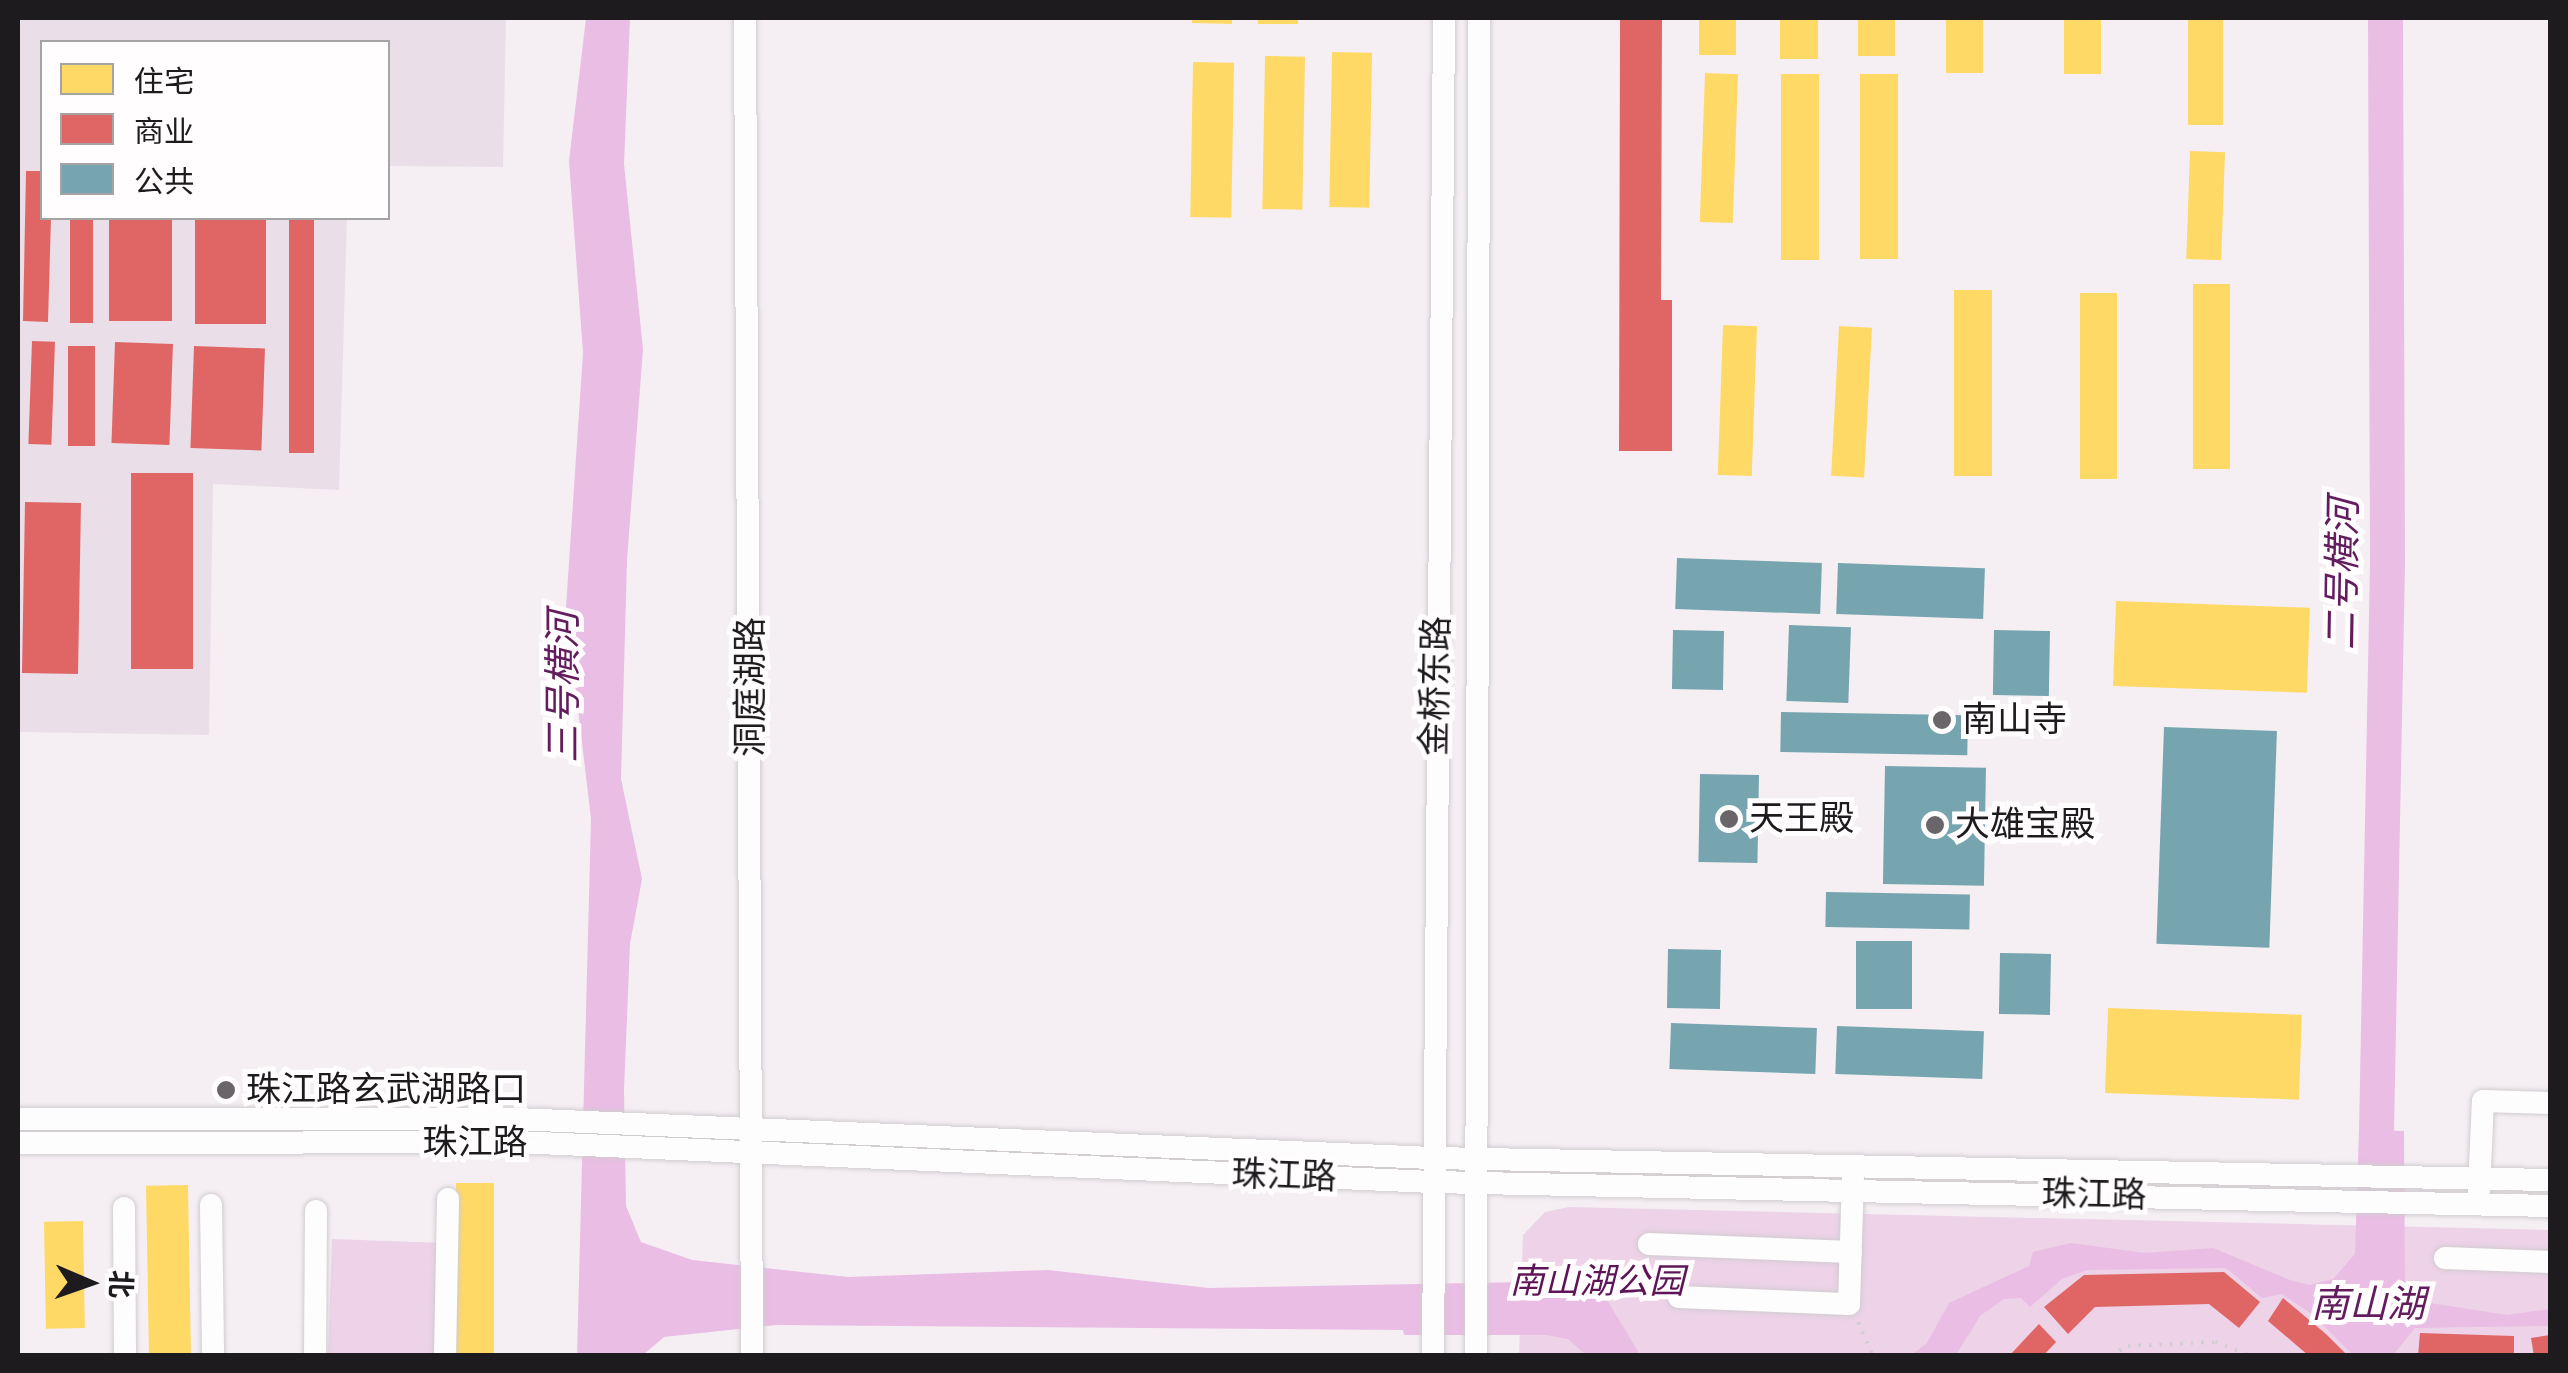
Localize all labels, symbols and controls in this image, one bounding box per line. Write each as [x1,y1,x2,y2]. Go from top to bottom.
legend [40,40,390,220]
text: 住宅 [134,64,194,99]
text: 商业 [134,114,194,149]
text: 公共 [134,164,194,199]
water label: 二号横河 [2319,498,2367,650]
water label: 三号横河 [541,611,587,763]
street label: 金桥东路 [1414,616,1458,756]
street label: 洞庭湖路 [730,617,772,757]
place label: 南山寺 [1962,699,2067,741]
marker: 南山寺 [1931,709,1953,731]
place label: 天王殿 [1749,798,1854,840]
place label: 大雄宝殿 [1955,804,2095,846]
marker: 天王殿 [1718,808,1740,830]
marker: 大雄宝殿 [1924,814,1946,836]
place label: 珠江路玄武湖路口 [246,1069,526,1111]
marker: 珠江路玄武湖路口 [215,1079,237,1101]
street label: 珠江路 [423,1122,527,1164]
street label: 珠江路 [1231,1153,1337,1199]
street label: 珠江路 [2041,1173,2147,1217]
north arrow [40,1233,140,1333]
park label: 南山湖公园 [1510,1261,1684,1303]
text: 北 [104,1269,137,1299]
water label: 南山湖 [2311,1282,2425,1328]

